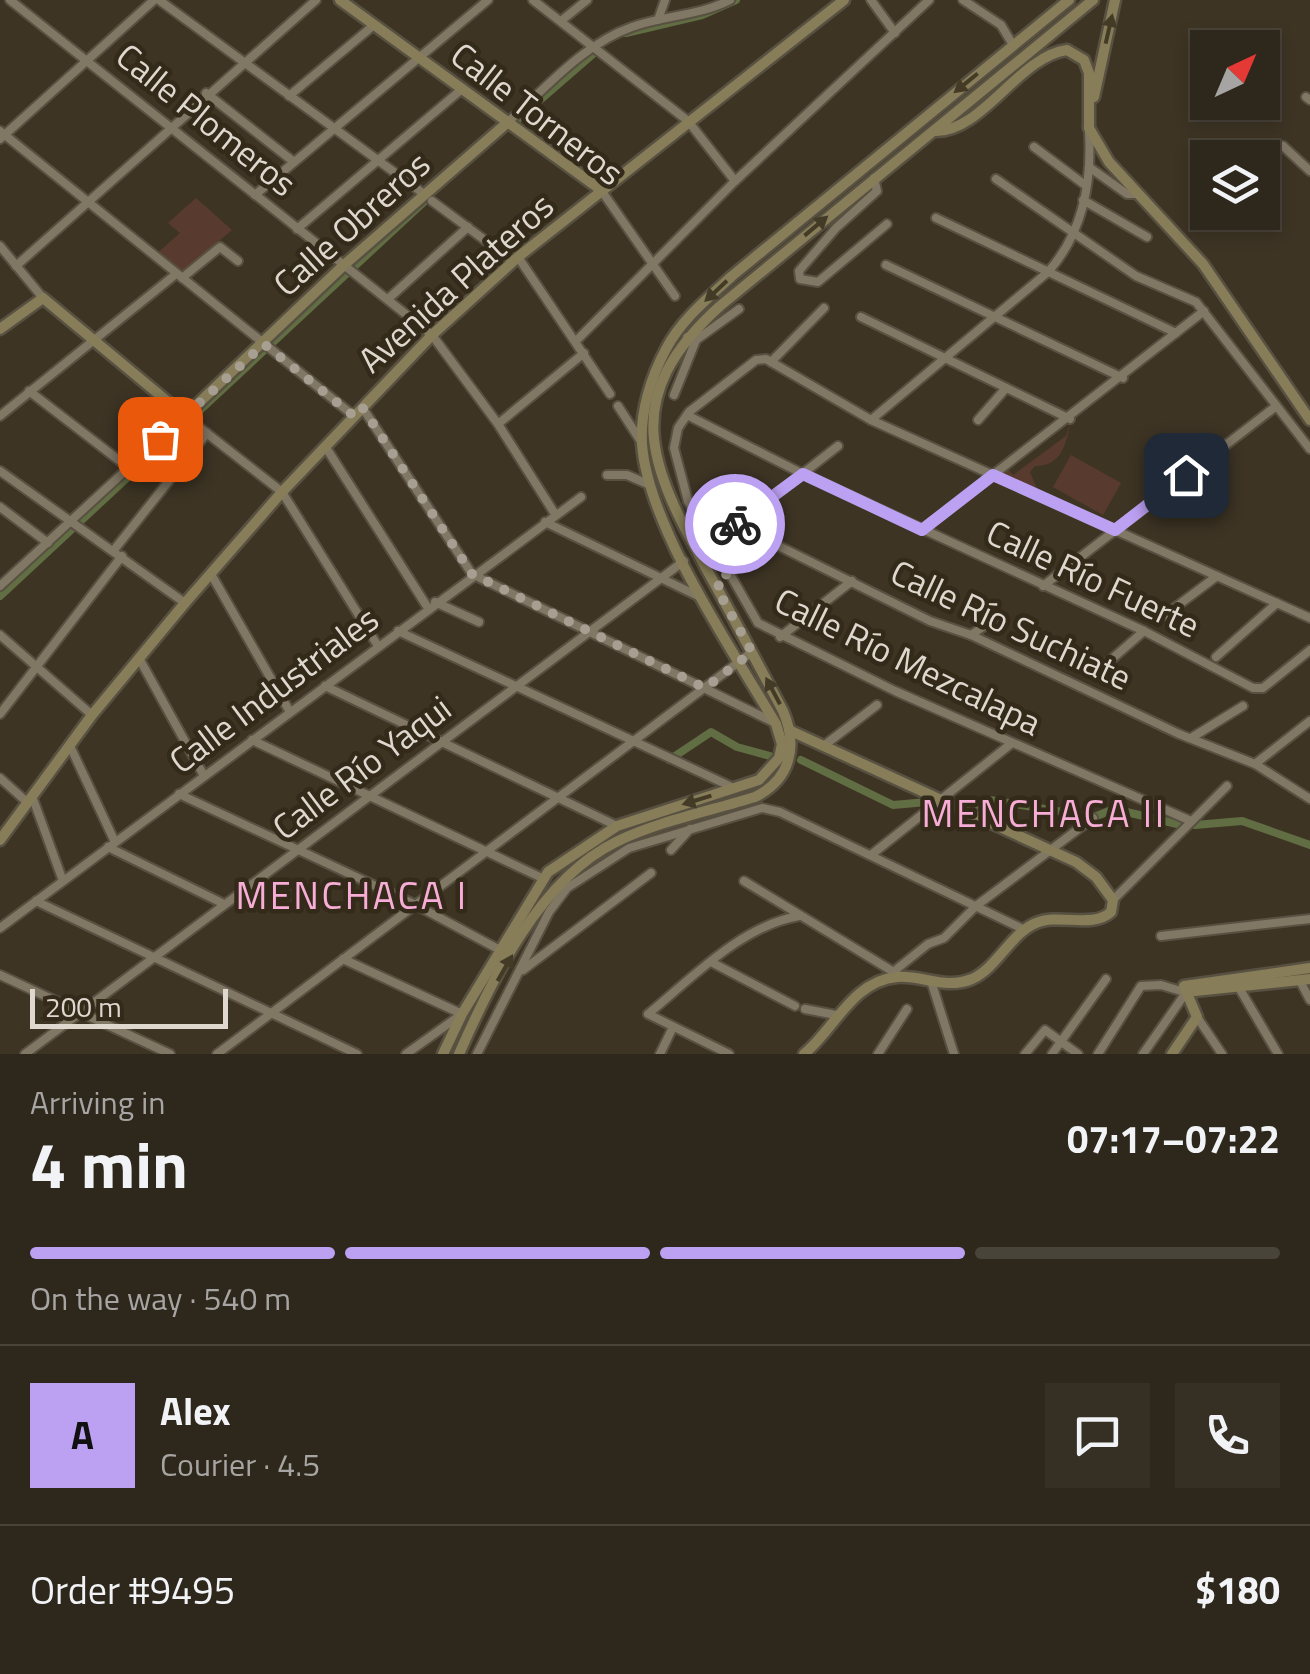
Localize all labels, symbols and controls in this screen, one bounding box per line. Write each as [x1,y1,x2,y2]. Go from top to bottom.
one-way arrow [1101,14,1117,45]
street label: Calle Torneros [439,28,636,198]
street label: Calle Plomeros [105,29,309,209]
north arrow [1190,30,1280,120]
map controls [1190,30,1280,230]
one-way arrow [954,72,979,93]
street label: Calle Obreros [261,138,442,309]
button: layers [1190,140,1280,230]
street label: Avenida Plateros [345,179,565,385]
one-way arrow [804,216,829,237]
one-way arrow [705,279,729,302]
pin [118,397,203,482]
icon: bag [133,412,188,467]
pin [1144,433,1229,518]
icon: home [1159,448,1214,503]
courier [685,474,785,574]
icon: bike [708,497,763,552]
street label: Calle Río Fuerte [978,505,1209,651]
street label: Calle Río Suchiate [882,545,1141,704]
street label: Calle Río Mezcalapa [766,573,1051,749]
street label: Calle Industriales [157,592,390,786]
one-way arrow [765,676,782,705]
street label: Calle Río Yaqui [260,682,462,853]
district label: MENCHACA II [921,784,1167,842]
one-way arrow [681,793,712,808]
district label: MENCHACA I [235,866,469,924]
one-way arrow [495,954,513,982]
scale bar [30,984,228,1028]
text: 200 m [45,985,122,1028]
text: Arriving in [30,1078,166,1126]
text: 07:17–07:22 [1067,1110,1280,1168]
text: 4 min [30,1114,188,1213]
text: On the way · 540 m [30,1274,291,1322]
text: Alex [160,1382,231,1440]
button: chat [1045,1383,1150,1488]
button: phone [1175,1383,1280,1488]
text: A [71,1406,94,1464]
text: Courier · 4.5 [160,1440,320,1488]
text: Order #9495 [30,1561,235,1619]
text: $180 [1195,1561,1280,1619]

